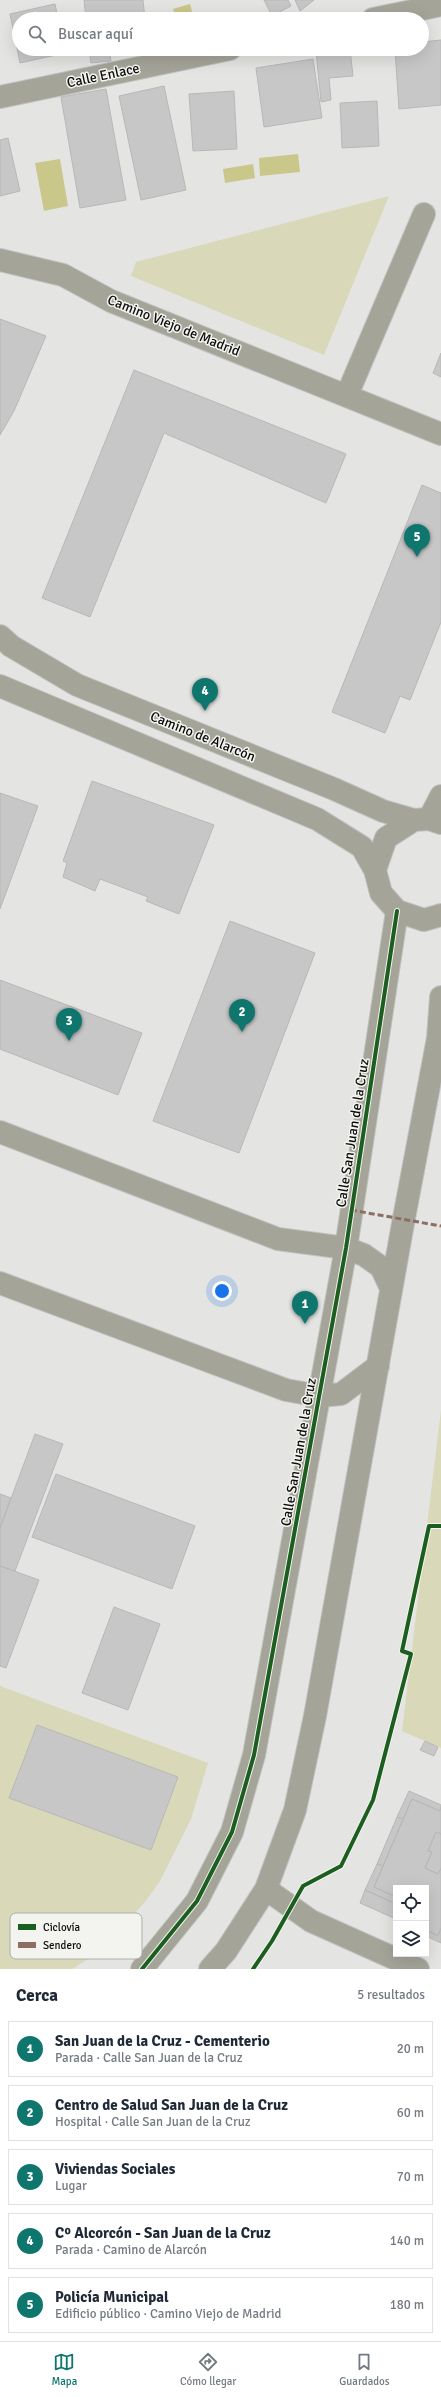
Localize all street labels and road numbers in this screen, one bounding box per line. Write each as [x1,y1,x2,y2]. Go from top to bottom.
street label: Calle Enlace [65,60,141,91]
street label: Camino Viejo de Madrid [105,291,243,360]
street label: Camino de Alarcón [148,708,258,765]
street label: Calle San Juan de la Cruz [332,1058,373,1209]
street label: Calle San Juan de la Cruz [277,1377,320,1528]

